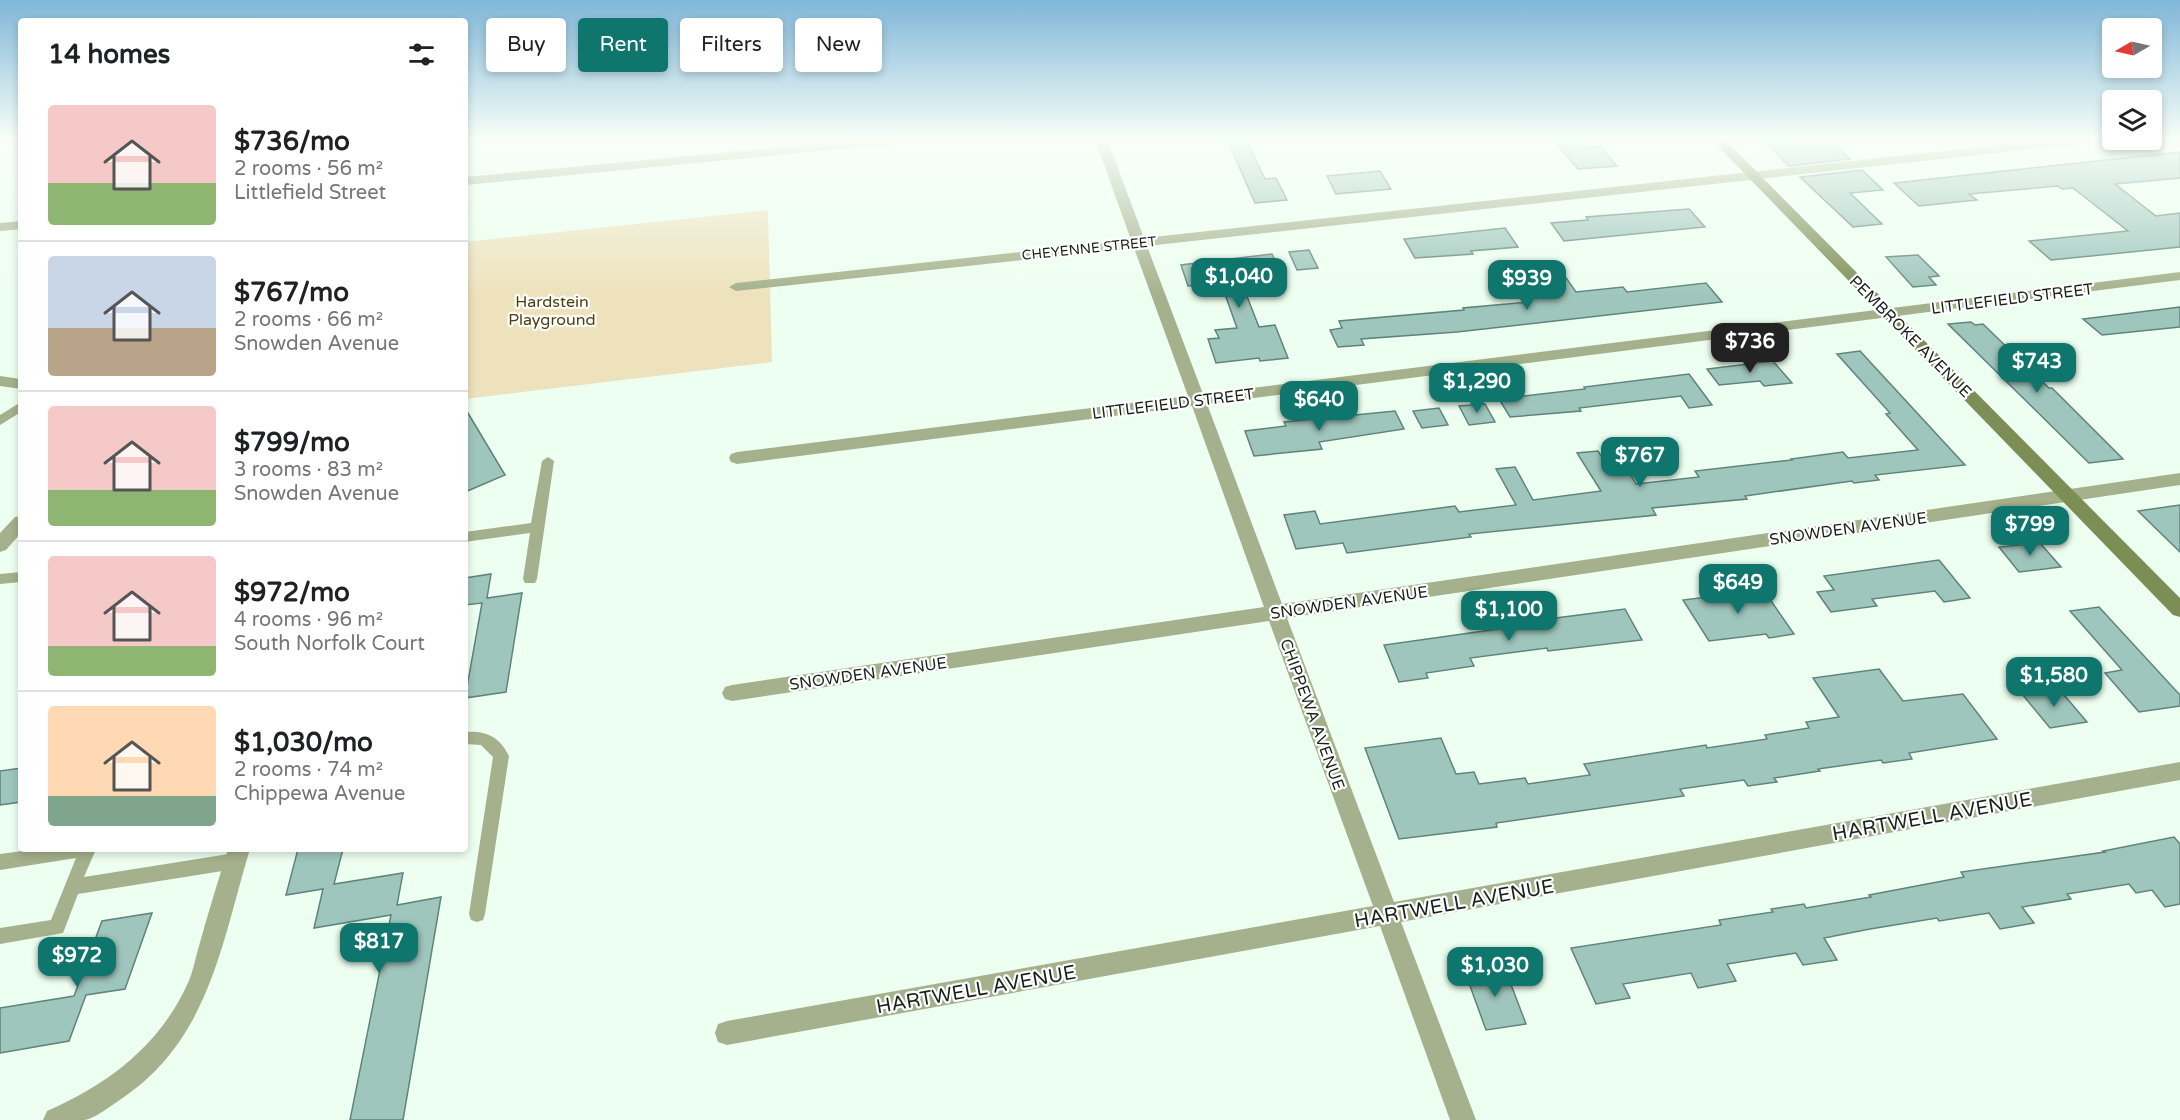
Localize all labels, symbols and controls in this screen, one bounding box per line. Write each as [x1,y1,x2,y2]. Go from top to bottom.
chip: Buy [486,18,566,72]
chip: Rent [578,18,668,72]
chip: Filters [680,18,783,72]
chip: New [795,18,882,72]
north arrow [2102,18,2162,78]
map controls [2102,18,2162,150]
icon: filters [405,38,438,71]
text: 14 homes [48,39,170,70]
button: layers [2102,90,2162,150]
text: $736/mo [234,126,350,157]
icon: home [96,129,168,201]
text: 2 rooms · 56 m² [234,157,383,181]
text: Littlefield Street [234,181,386,205]
street label: CHEYENNE STREET [1021,233,1158,264]
pin: $1,040 [1190,258,1288,309]
pin: $939 [1491,260,1563,311]
text: $1,040 [1205,265,1273,289]
text: $939 [1502,267,1552,291]
street label: PEMBROKE AVENUE [1845,271,1976,402]
text: $767/mo [234,277,349,308]
street label: LITTLEFIELD STREET [1930,279,2095,319]
icon: home [96,280,168,352]
park label: Hardstein Playground [508,292,596,330]
text: 2 rooms · 66 m² [234,308,383,332]
pin: $736 [1714,323,1786,374]
text: $736 [1725,330,1775,354]
text: Snowden Avenue [234,332,399,356]
pin: $743 [2001,343,2073,394]
text: $743 [2012,350,2062,374]
pin: $1,290 [1428,363,1526,414]
text: $1,290 [1443,370,1511,394]
pin: $640 [1283,381,1355,432]
street label: LITTLEFIELD STREET [1091,384,1256,424]
text: $640 [1294,388,1344,412]
text: $799/mo [234,427,350,458]
icon: home [96,430,168,502]
pin: $767 [1604,437,1676,488]
text: $767 [1615,444,1665,468]
text: 3 rooms · 83 m² [234,458,383,482]
text: Snowden Avenue [234,482,399,506]
pin: $799 [1994,506,2066,557]
street label: SNOWDEN AVENUE [1768,508,1928,550]
text: $799 [2005,513,2055,537]
pin: $649 [1702,564,1774,615]
text: $649 [1713,571,1763,595]
text: $972/mo [234,577,350,608]
icon: home [96,580,168,652]
street label: SNOWDEN AVENUE [1269,582,1429,624]
pin: $1,100 [1460,591,1558,642]
text: $1,100 [1475,598,1543,622]
text: 4 rooms · 96 m² [234,608,383,632]
text: South Norfolk Court [234,632,425,656]
street label: CHIPPEWA AVENUE [1275,636,1349,793]
street label: SNOWDEN AVENUE [788,653,948,695]
pin: $1,580 [2005,657,2103,708]
text: $1,580 [2020,664,2088,688]
text: $1,030/mo [234,727,373,758]
icon: home [96,730,168,802]
text: 2 rooms · 74 m² [234,758,383,782]
text: Chippewa Avenue [234,782,405,806]
street label: HARTWELL AVENUE [1830,788,2034,846]
street label: HARTWELL AVENUE [1352,875,1556,933]
pin: $817 [343,923,415,974]
text: $817 [354,930,404,954]
pin: $972 [41,937,113,988]
text: $972 [52,944,102,968]
pin: $1,030 [1446,947,1544,998]
text: $1,030 [1461,954,1529,978]
street label: HARTWELL AVENUE [874,961,1078,1019]

